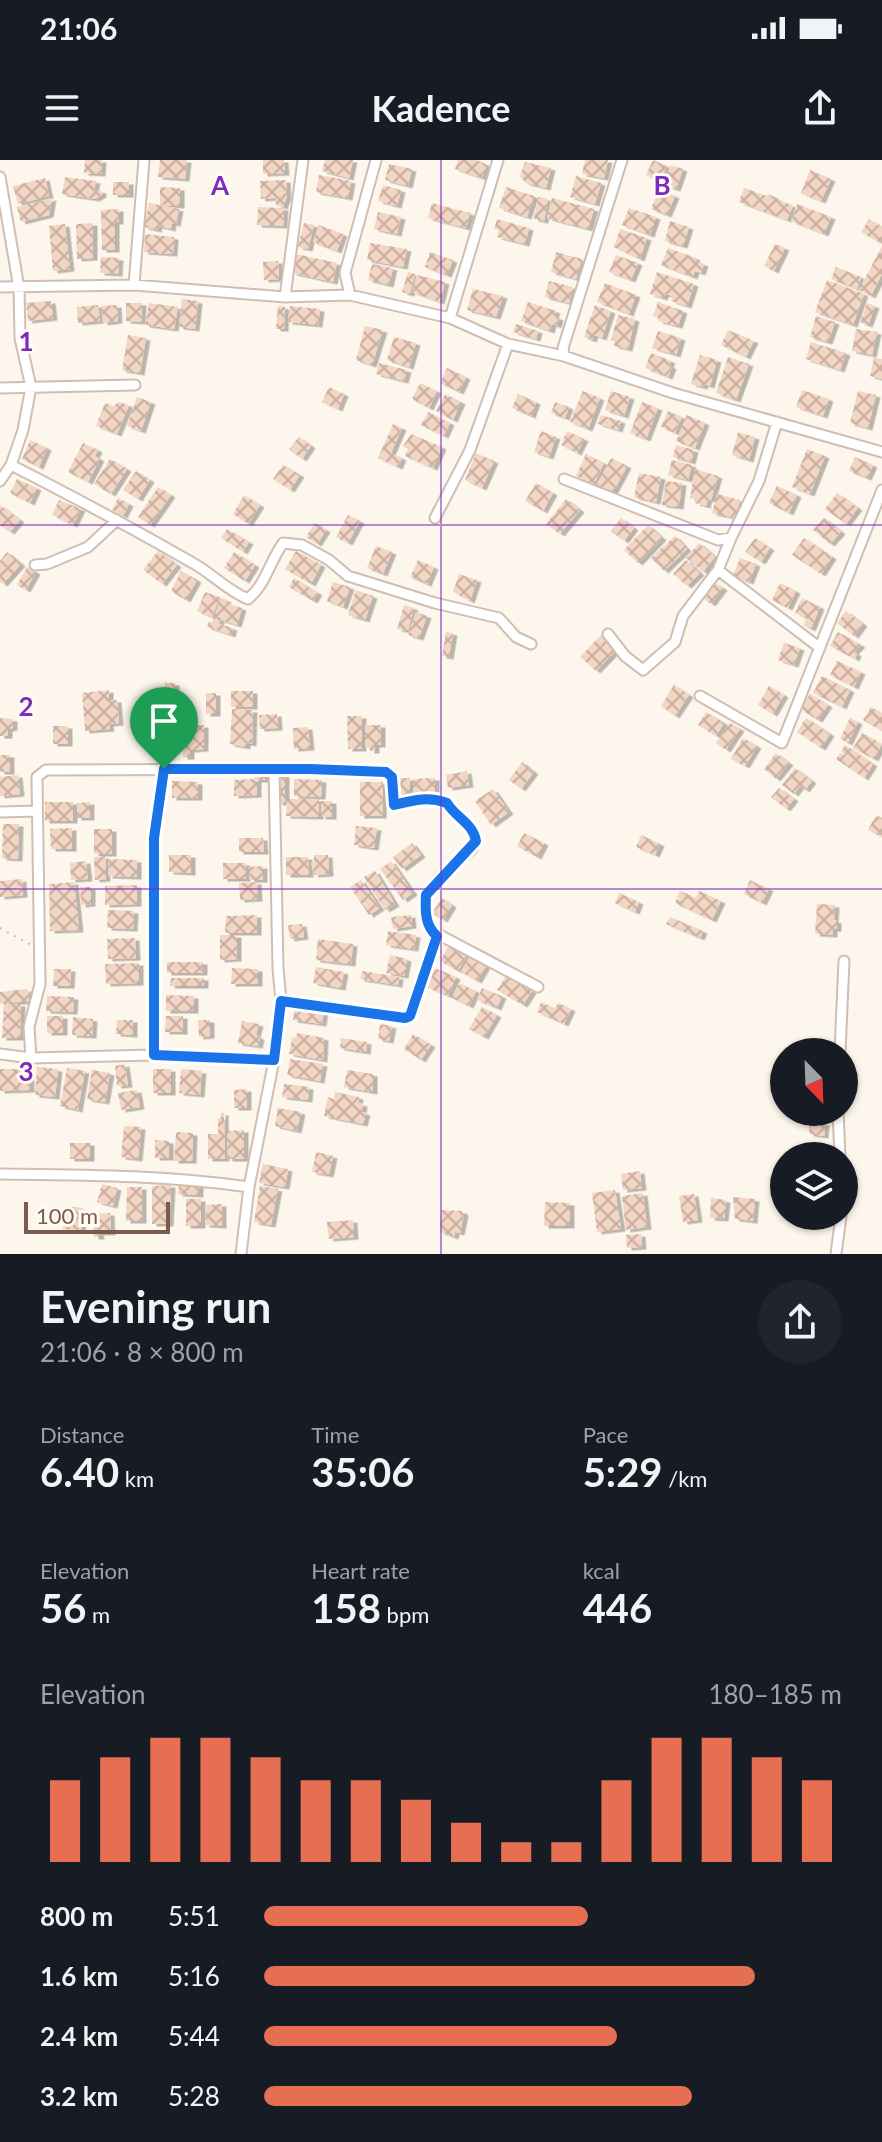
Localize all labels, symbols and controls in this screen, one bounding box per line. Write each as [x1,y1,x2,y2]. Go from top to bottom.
text: 21:06 [40,10,117,46]
icon: menu [40,86,84,130]
text: Kadence [371,86,511,130]
icon: share [798,86,842,130]
text: A [210,169,230,201]
text: B [653,169,671,201]
text: 1 [18,325,34,357]
pin [130,687,198,769]
text: 2 [18,690,34,722]
icon: arrive [142,699,186,743]
north arrow [770,1038,858,1126]
map controls [770,1038,858,1230]
text: 3 [18,1055,34,1087]
button: layers [770,1142,858,1230]
scale bar [24,1198,170,1234]
text: 100 m [36,1202,98,1229]
text: Evening run [40,1280,271,1332]
button: share [758,1280,842,1364]
text: 21:06 · 8 × 800 m [40,1336,244,1368]
text: Distance [40,1421,124,1448]
text: Time [311,1421,359,1448]
text: Pace [583,1421,628,1448]
text: 6.40 [40,1448,119,1496]
text: 35:06 [311,1448,414,1496]
text: 5:29 [583,1448,663,1496]
text: km [119,1465,154,1492]
text: /km [663,1465,707,1492]
text: Elevation [40,1557,129,1584]
text: Heart rate [311,1557,410,1584]
text: kcal [583,1557,620,1584]
text: 56 [40,1584,86,1632]
text: 158 [311,1584,381,1632]
text: 446 [583,1584,652,1632]
text: m [86,1601,110,1628]
text: bpm [381,1601,429,1628]
text: Elevation [40,1678,146,1710]
text: 180–185 m [708,1678,842,1710]
text: 800 m [40,1900,113,1932]
text: 5:51 [168,1900,220,1932]
text: 1.6 km [40,1960,118,1992]
text: 5:16 [168,1960,220,1992]
text: 2.4 km [40,2020,118,2052]
text: 5:44 [168,2020,220,2052]
text: 3.2 km [40,2080,118,2112]
text: 5:28 [168,2080,220,2112]

